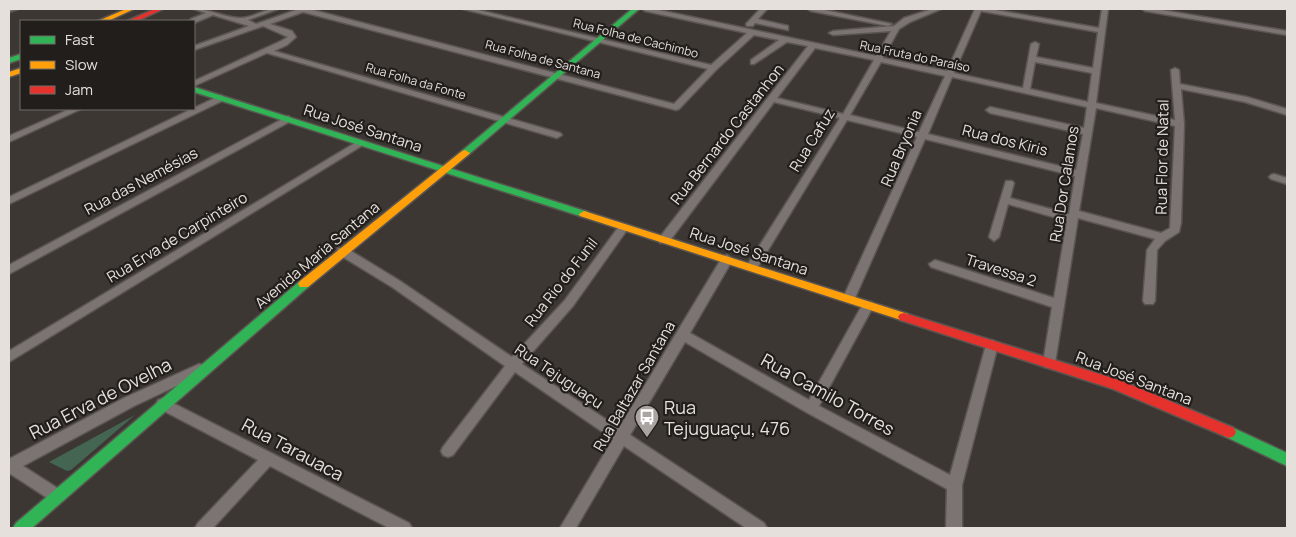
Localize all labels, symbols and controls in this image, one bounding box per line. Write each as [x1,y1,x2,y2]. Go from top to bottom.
street label: Rua Folha de Cachimbo [572,14,700,62]
legend [20,20,195,110]
text: Fast [65,29,94,50]
street label: Rua Folha de Santana [483,35,603,83]
street label: Rua Fruta do Paraíso [858,36,972,76]
text: Slow [65,54,98,75]
street label: Rua Folha da Fonte [364,59,468,103]
street label: Rua Bernardo Castanhon [665,59,789,209]
text: Jam [65,79,93,100]
street label: Rua José Santana [301,99,425,157]
street label: Rua Flor de Natal [1150,99,1174,215]
street label: Rua Cafuz [784,104,840,176]
street label: Rua Bryonia [875,106,927,190]
street label: Rua dos Kiris [960,119,1050,161]
street label: Rua Dor Calamos [1044,124,1084,244]
street label: Rua das Nemésias [81,142,202,220]
street label: Rua Erva de Carpinteiro [103,187,251,287]
street label: Avenida Maria Santana [250,197,384,313]
street label: Rua José Santana [687,222,811,280]
street label: Rua Rio do Funil [520,233,602,331]
street label: Travessa 2 [963,249,1039,291]
street label: Rua Baltazar Santana [588,317,680,455]
street label: Rua Tejuguaçu [511,339,607,413]
street label: Rua José Santana [1073,346,1195,410]
street label: Rua Camilo Torres [757,347,899,441]
street label: Rua Erva de Ovelha [25,352,175,444]
place label: Rua Tejuguaçu, 476 [664,395,790,440]
bus stop icon: Rua Tejuguaçu, 476 [634,404,660,438]
street label: Rua Tarauaca [238,412,348,486]

